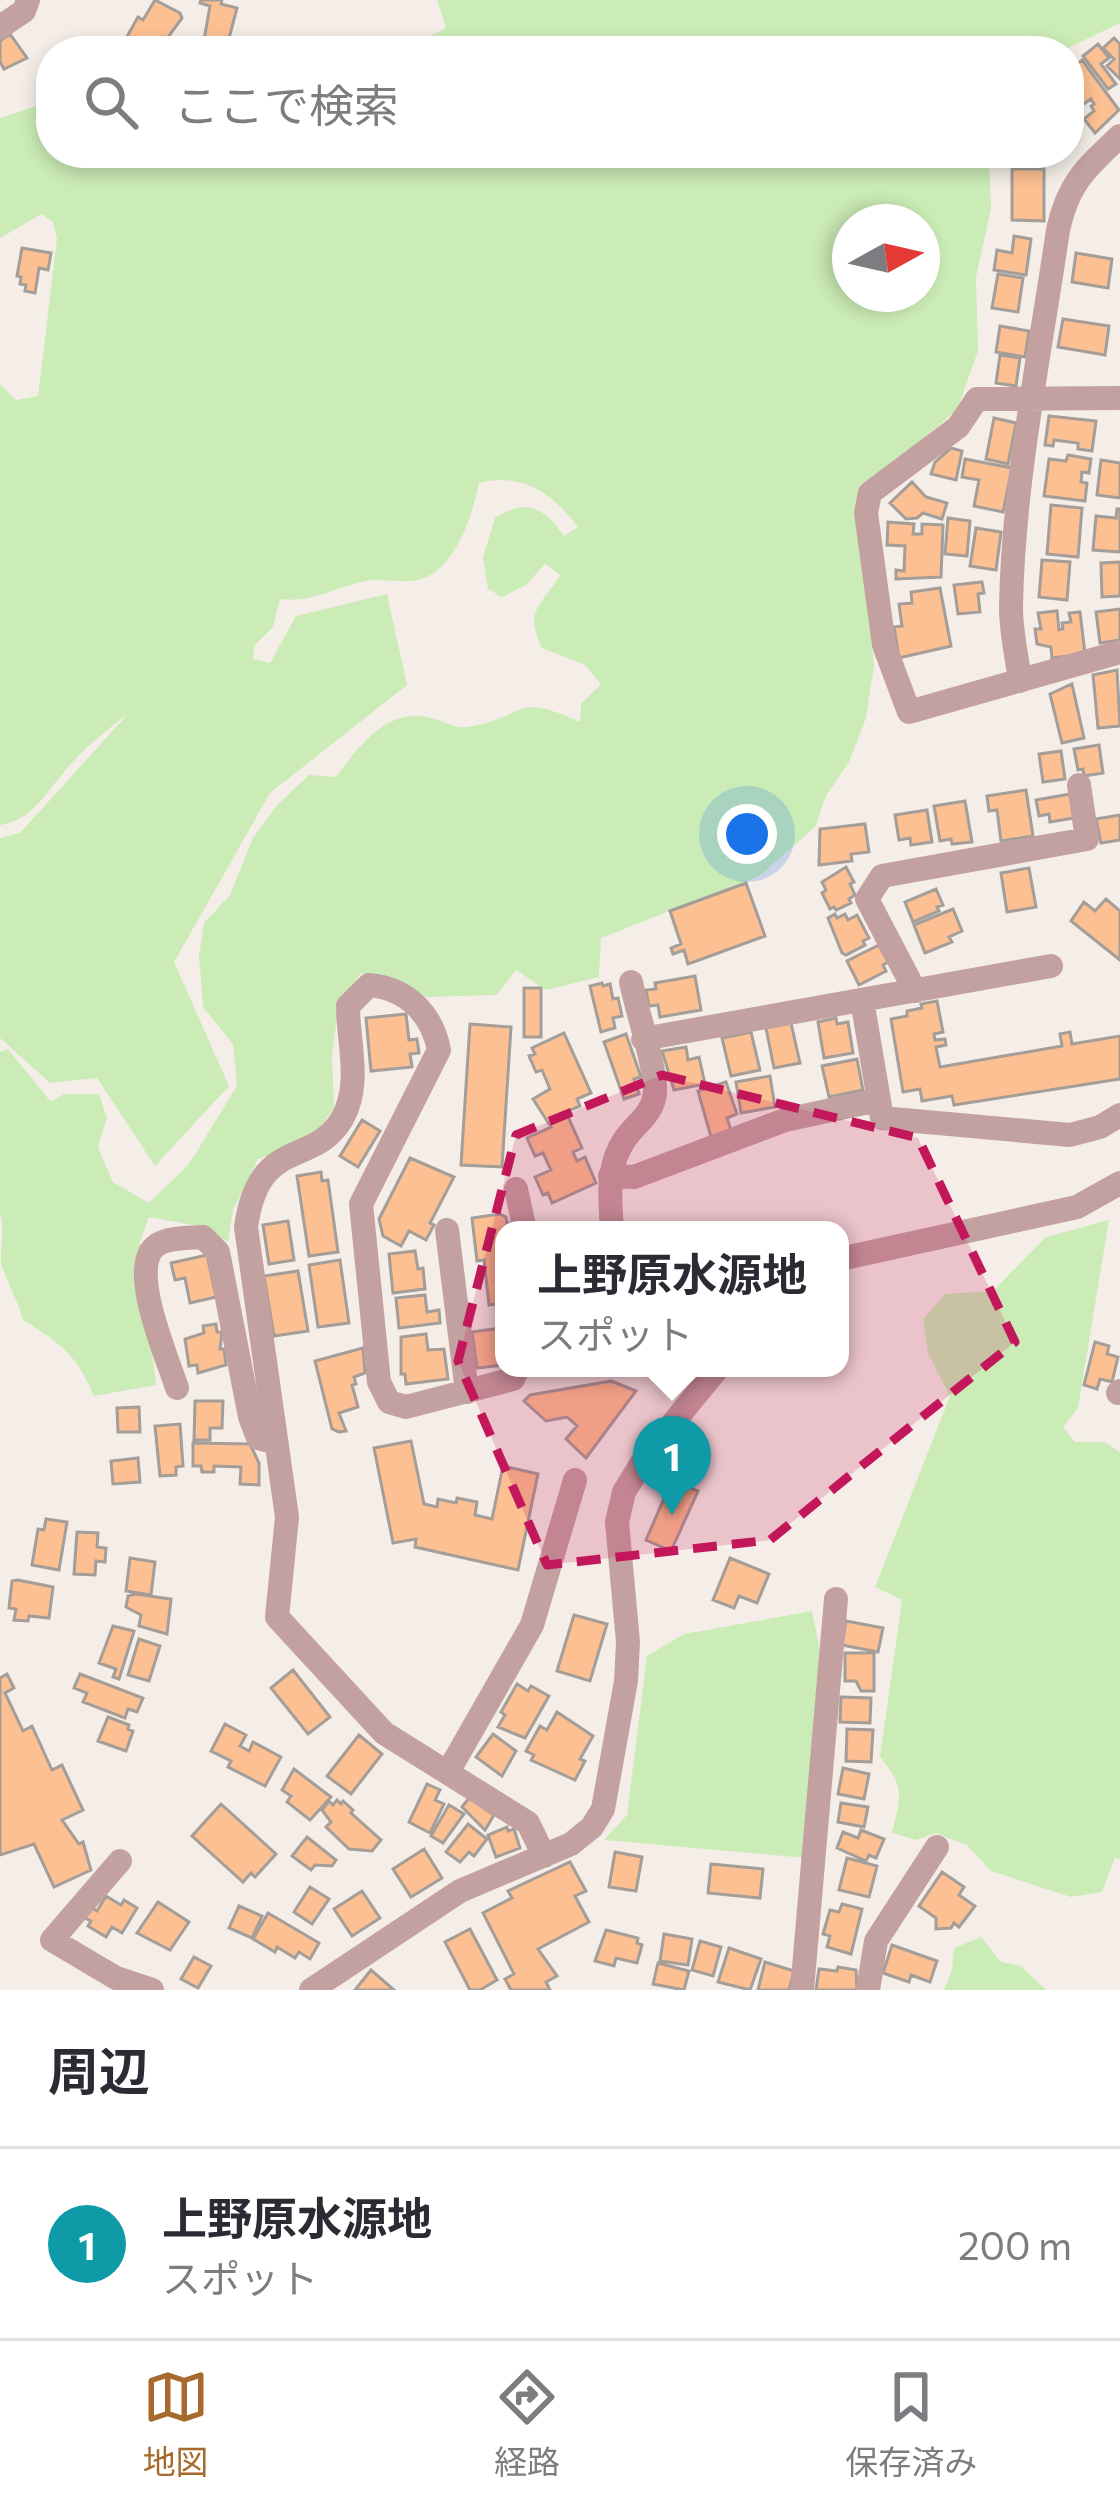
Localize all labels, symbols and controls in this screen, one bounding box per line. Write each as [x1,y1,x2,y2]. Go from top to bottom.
search box [36,36,1084,168]
icon: search [78,69,144,135]
text: ここで検索 [174,76,399,131]
north arrow [832,204,940,312]
your location [717,804,777,864]
popup [495,1221,849,1377]
text: 上野原水源地 [537,1245,807,1300]
text: スポット [537,1309,693,1357]
pin: 1 [633,1416,711,1515]
text: 周辺 [48,2038,150,2101]
text: 上野原水源地 [162,2189,432,2244]
text: 1 [78,2220,96,2268]
text: 200 m [958,2220,1072,2268]
text: スポット [162,2253,318,2301]
tab: 地図 [143,2364,209,2484]
tab: 経路 [494,2364,560,2484]
tab: 保存済み [845,2364,977,2484]

